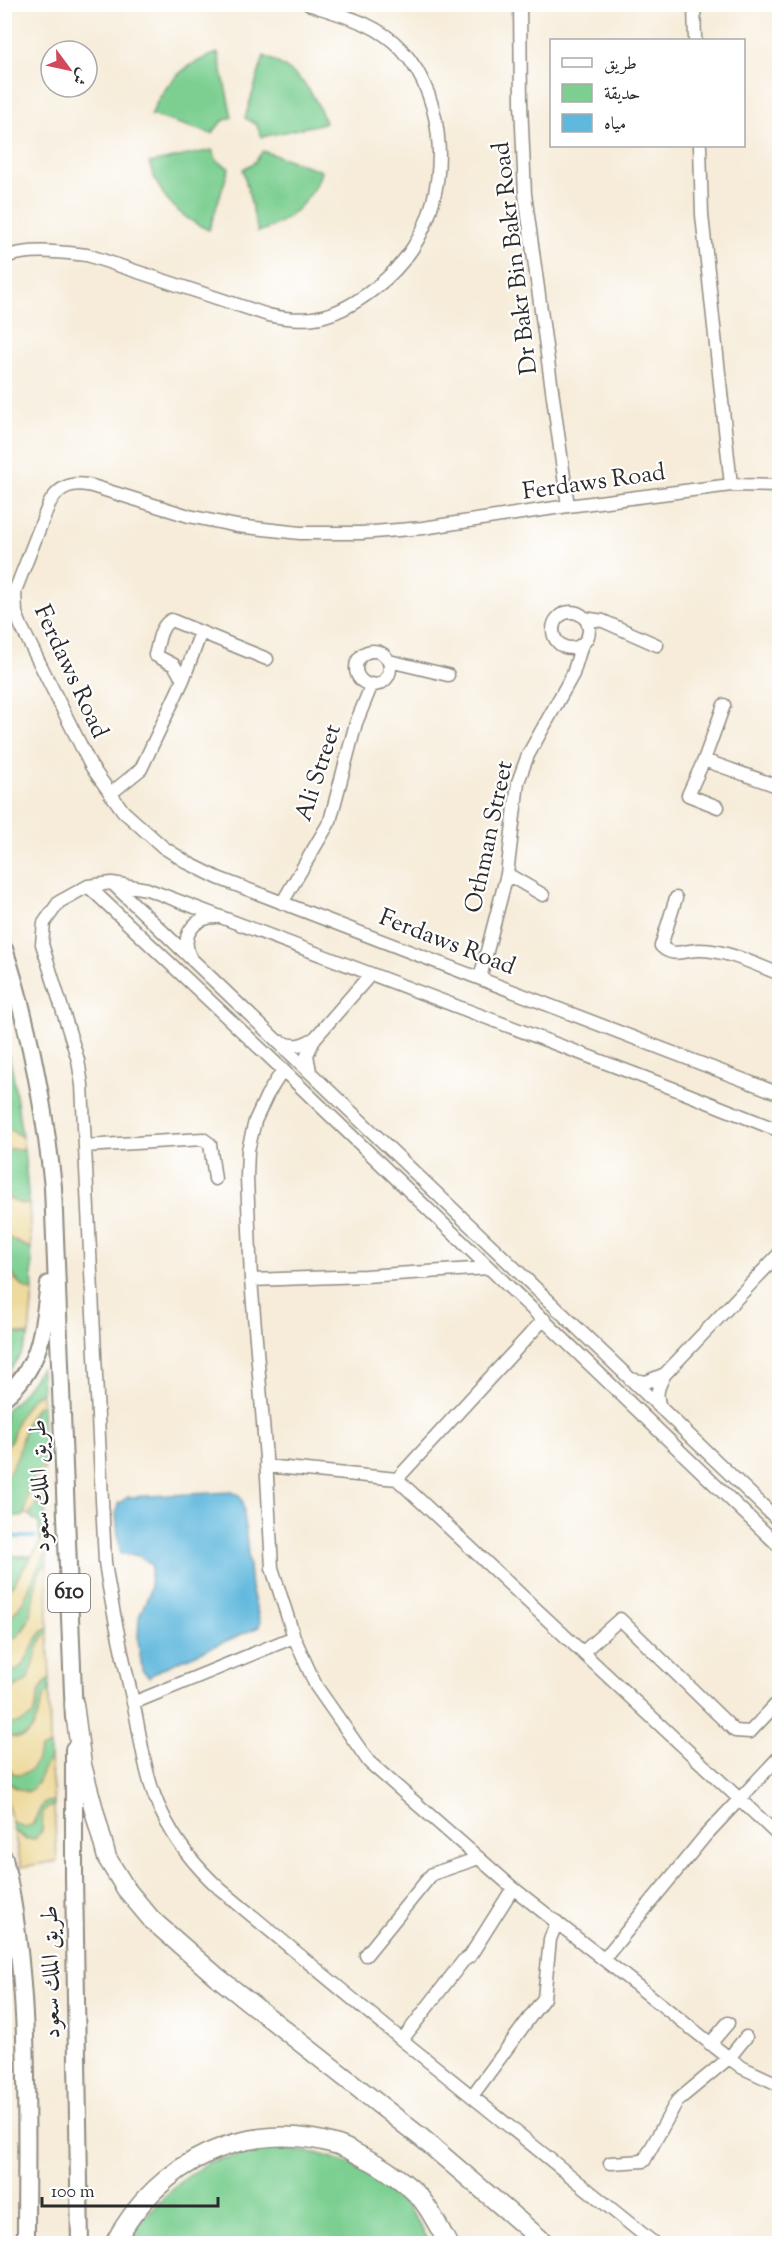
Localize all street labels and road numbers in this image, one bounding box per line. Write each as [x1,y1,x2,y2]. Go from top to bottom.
street label: Dr Bakr Bin Bakr Road [485,139,547,376]
street label: Ferdaws Road [520,456,668,510]
street label: Ferdaws Road [24,600,116,745]
street label: Ali Street [287,720,351,826]
street label: Othman Street [457,758,523,916]
street label: Ferdaws Road [374,901,521,985]
street label: طريق الملك سعود [22,1419,60,1553]
road number: 610 [48,1574,90,1612]
street label: طريق الملك سعود [34,1905,70,2039]

